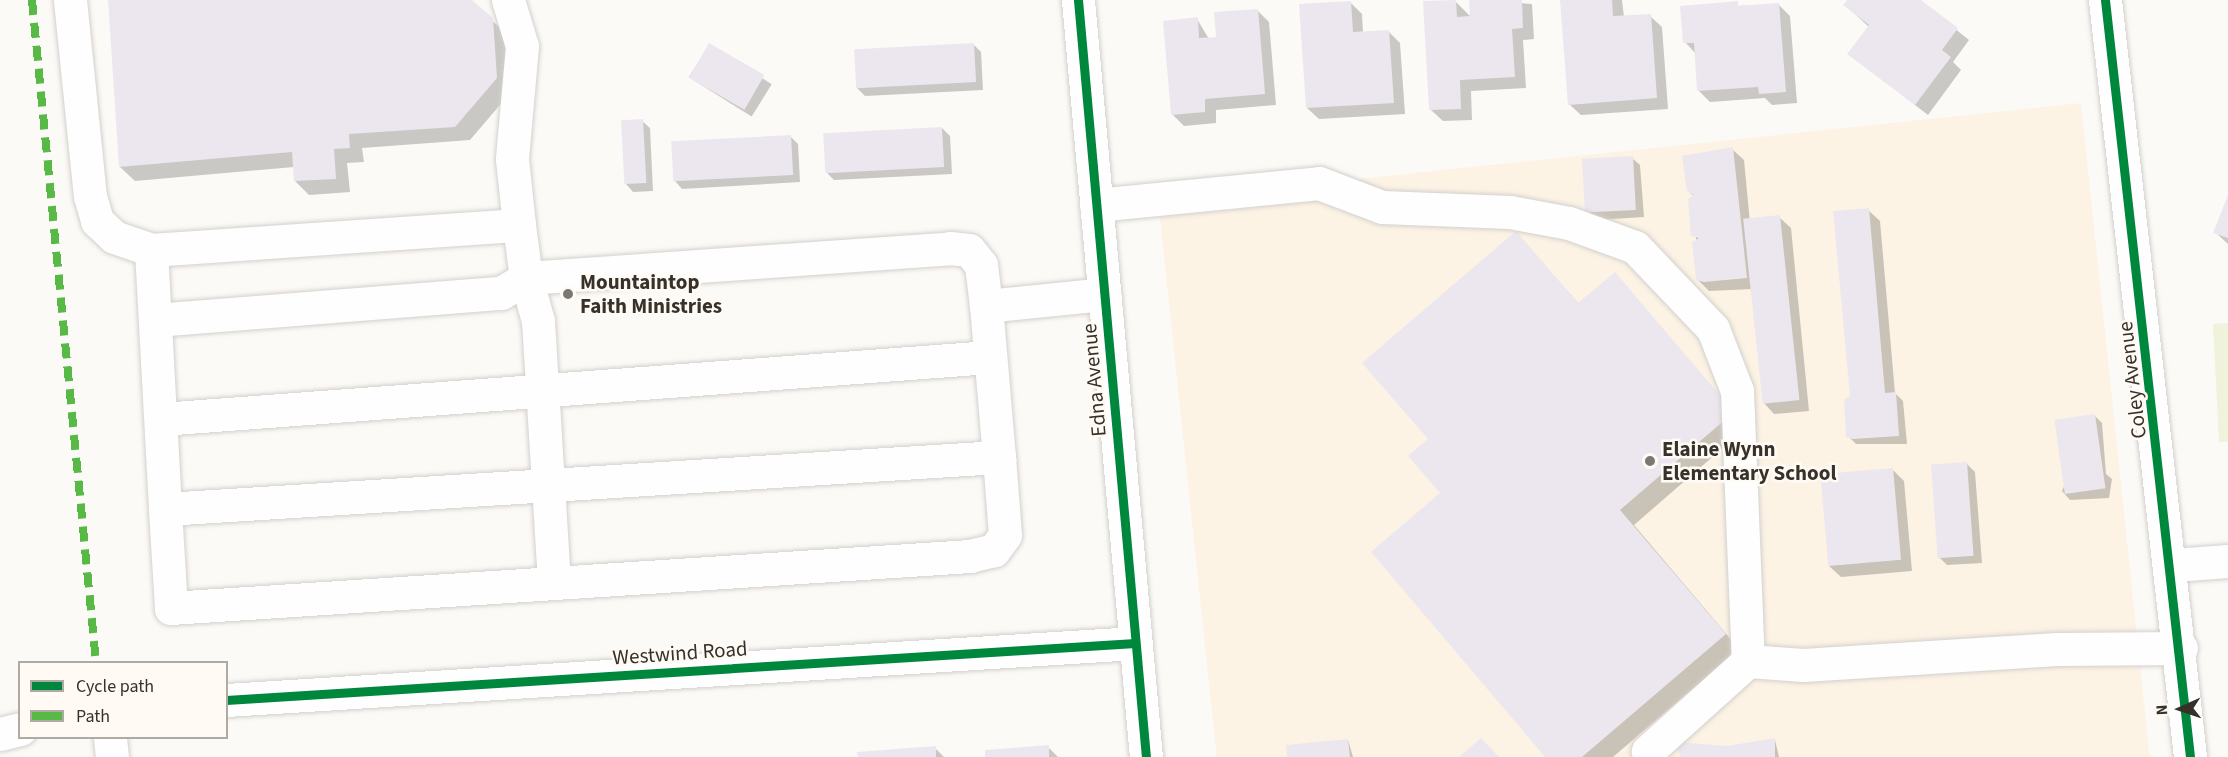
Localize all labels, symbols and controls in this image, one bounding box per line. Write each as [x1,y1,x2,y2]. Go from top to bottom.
place label: Mountaintop Faith Ministries [580,269,722,319]
marker: Mountaintop Faith Ministries [561,287,575,301]
street label: Coley Avenue [2112,320,2152,440]
street label: Edna Avenue [1077,322,1111,438]
place label: Elaine Wynn Elementary School [1662,436,1836,486]
marker: Elaine Wynn Elementary School [1643,454,1657,468]
street label: Westwind Road [612,636,748,670]
legend [18,661,228,739]
text: Cycle path [76,674,154,699]
north arrow [2150,679,2210,739]
text: Path [76,704,110,729]
text: N [2151,704,2173,716]

